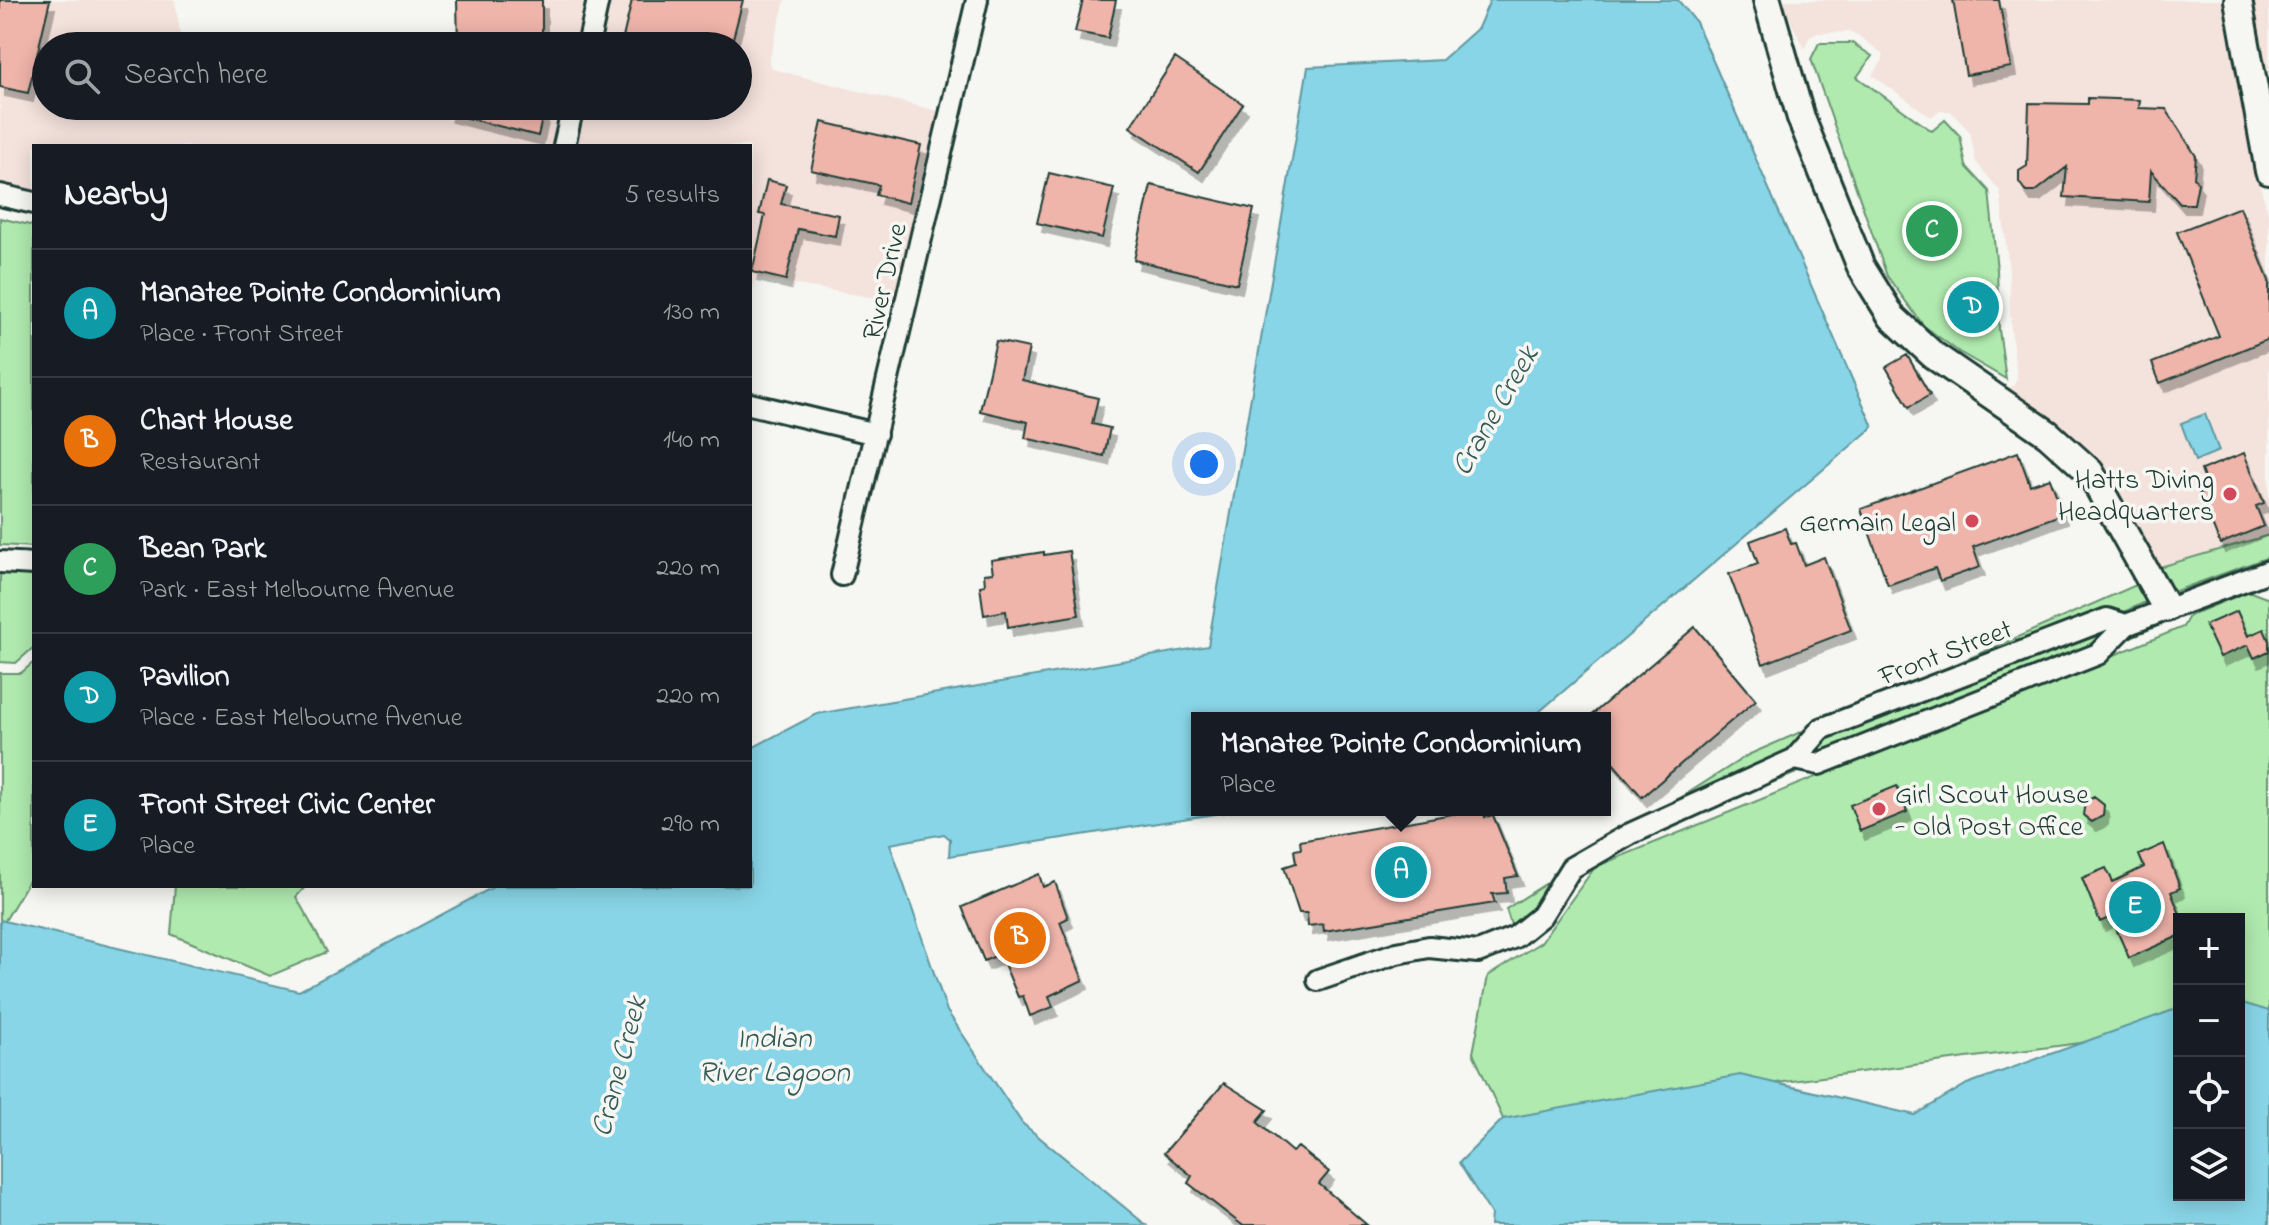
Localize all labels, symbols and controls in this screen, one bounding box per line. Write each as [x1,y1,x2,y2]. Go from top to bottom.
search box [32,32,752,120]
icon: search [60,54,104,98]
text: Search here [124,54,268,98]
text: Nearby [64,171,168,221]
text: 5 results [625,177,720,215]
pin: C [1906,201,1958,261]
street label: River Drive [853,219,920,344]
text: Manatee Pointe Condominium [140,272,501,316]
pin: D [1947,277,1999,337]
text: A [82,294,98,332]
text: 130 m [663,294,720,332]
text: Place · Front Street [140,316,344,354]
water label: Crane Creek [1442,337,1552,485]
text: Chart House [140,400,293,444]
text: B [81,422,99,460]
text: 140 m [663,422,720,460]
text: Restaurant [140,444,260,482]
your location [1184,444,1224,484]
place label: Hatts Diving Headquarters [2058,461,2214,534]
marker: Hatts Diving Headquarters [2221,485,2239,503]
place label: Germain Legal [1799,504,1956,545]
marker: Germain Legal [1963,512,1981,530]
text: Bean Park [140,528,266,572]
text: C [83,550,97,588]
text: 220 m [656,550,720,588]
text: Park · East Melbourne Avenue [140,572,454,610]
street label: Front Street [1873,610,2019,699]
text: Pavilion [140,656,230,700]
text: D [80,678,100,716]
text: 220 m [656,678,720,716]
text: Place · East Melbourne Avenue [140,700,463,738]
popup [1191,712,1611,816]
text: Manatee Pointe Condominium [1221,723,1581,767]
text: Place [1221,767,1276,805]
place label: Girl Scout House - Old Post Office [1895,776,2089,849]
text: Front Street Civic Center [140,784,435,828]
marker: Girl Scout House - Old Post Office [1870,800,1888,818]
text: E [82,806,98,844]
text: 290 m [661,806,720,844]
text: Place [140,828,195,866]
pin: A [1375,842,1427,902]
pin: E [2109,877,2161,937]
pin: B [994,908,1046,968]
map controls [2173,913,2245,1201]
button: + [2173,913,2245,985]
button: − [2173,985,2245,1057]
water label: Crane Creek [581,990,661,1142]
water label: Indian River Lagoon [698,1018,851,1096]
button: locate [2173,1057,2245,1129]
button: layers [2173,1129,2245,1201]

